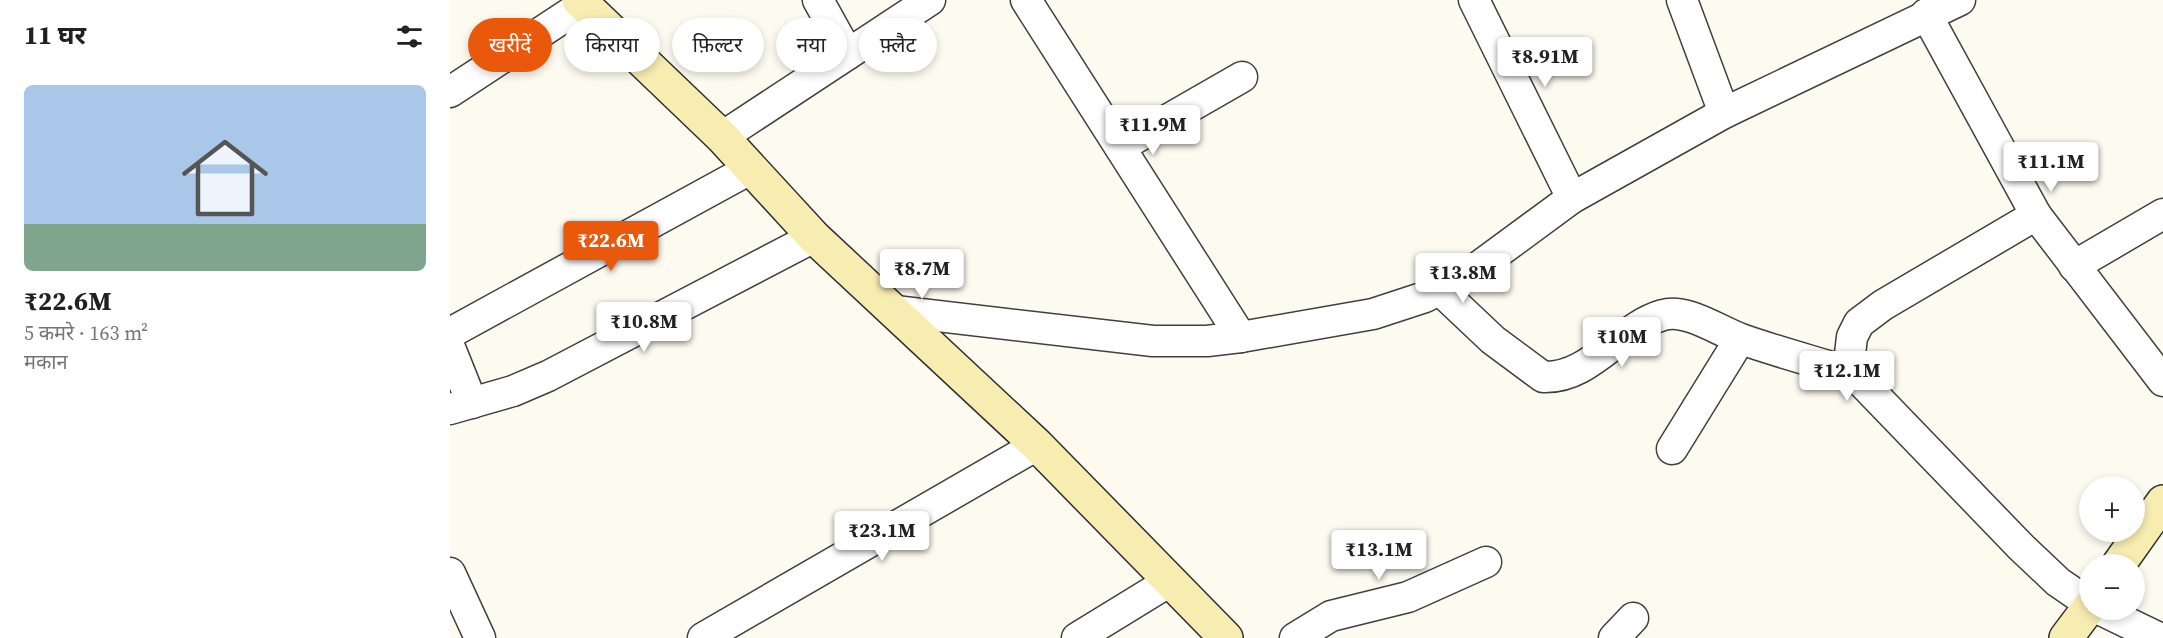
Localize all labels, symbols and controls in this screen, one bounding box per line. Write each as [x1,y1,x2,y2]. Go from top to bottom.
text: 11 घर [24,17,86,53]
chip: खरीदें [468,18,552,72]
chip: किराया [564,18,660,72]
chip: फ़िल्टर [672,18,764,72]
chip: नया [776,18,847,72]
chip: फ़्लैट [859,18,937,72]
icon: filters [393,20,426,53]
pin: ₹8.91M [1496,37,1594,88]
text: ₹8.91M [1511,42,1579,70]
pin: ₹11.9M [1104,105,1202,156]
text: ₹11.9M [1119,110,1187,138]
icon: home [171,124,279,232]
pin: ₹11.1M [2002,142,2100,193]
text: ₹11.1M [2017,147,2085,175]
pin: ₹22.6M [562,221,660,272]
text: ₹22.6M [577,226,645,254]
pin: ₹8.7M [880,249,964,300]
pin: ₹13.8M [1414,253,1512,304]
text: ₹8.7M [894,254,950,282]
text: ₹13.8M [1429,258,1497,286]
text: ₹22.6M [24,283,111,319]
pin: ₹10.8M [595,302,693,353]
text: ₹10.8M [610,307,678,335]
pin: ₹10M [1586,317,1658,368]
text: 5 कमरे · 163 m² [24,319,148,347]
text: ₹10M [1597,322,1647,350]
text: मकान [24,348,68,376]
pin: ₹12.1M [1798,351,1896,402]
text: ₹12.1M [1813,356,1881,384]
map controls [2079,476,2145,620]
button: + [2079,476,2145,542]
pin: ₹23.1M [833,511,931,562]
text: ₹23.1M [848,516,916,544]
pin: ₹13.1M [1330,530,1428,581]
text: ₹13.1M [1345,535,1413,563]
button: − [2079,554,2145,620]

